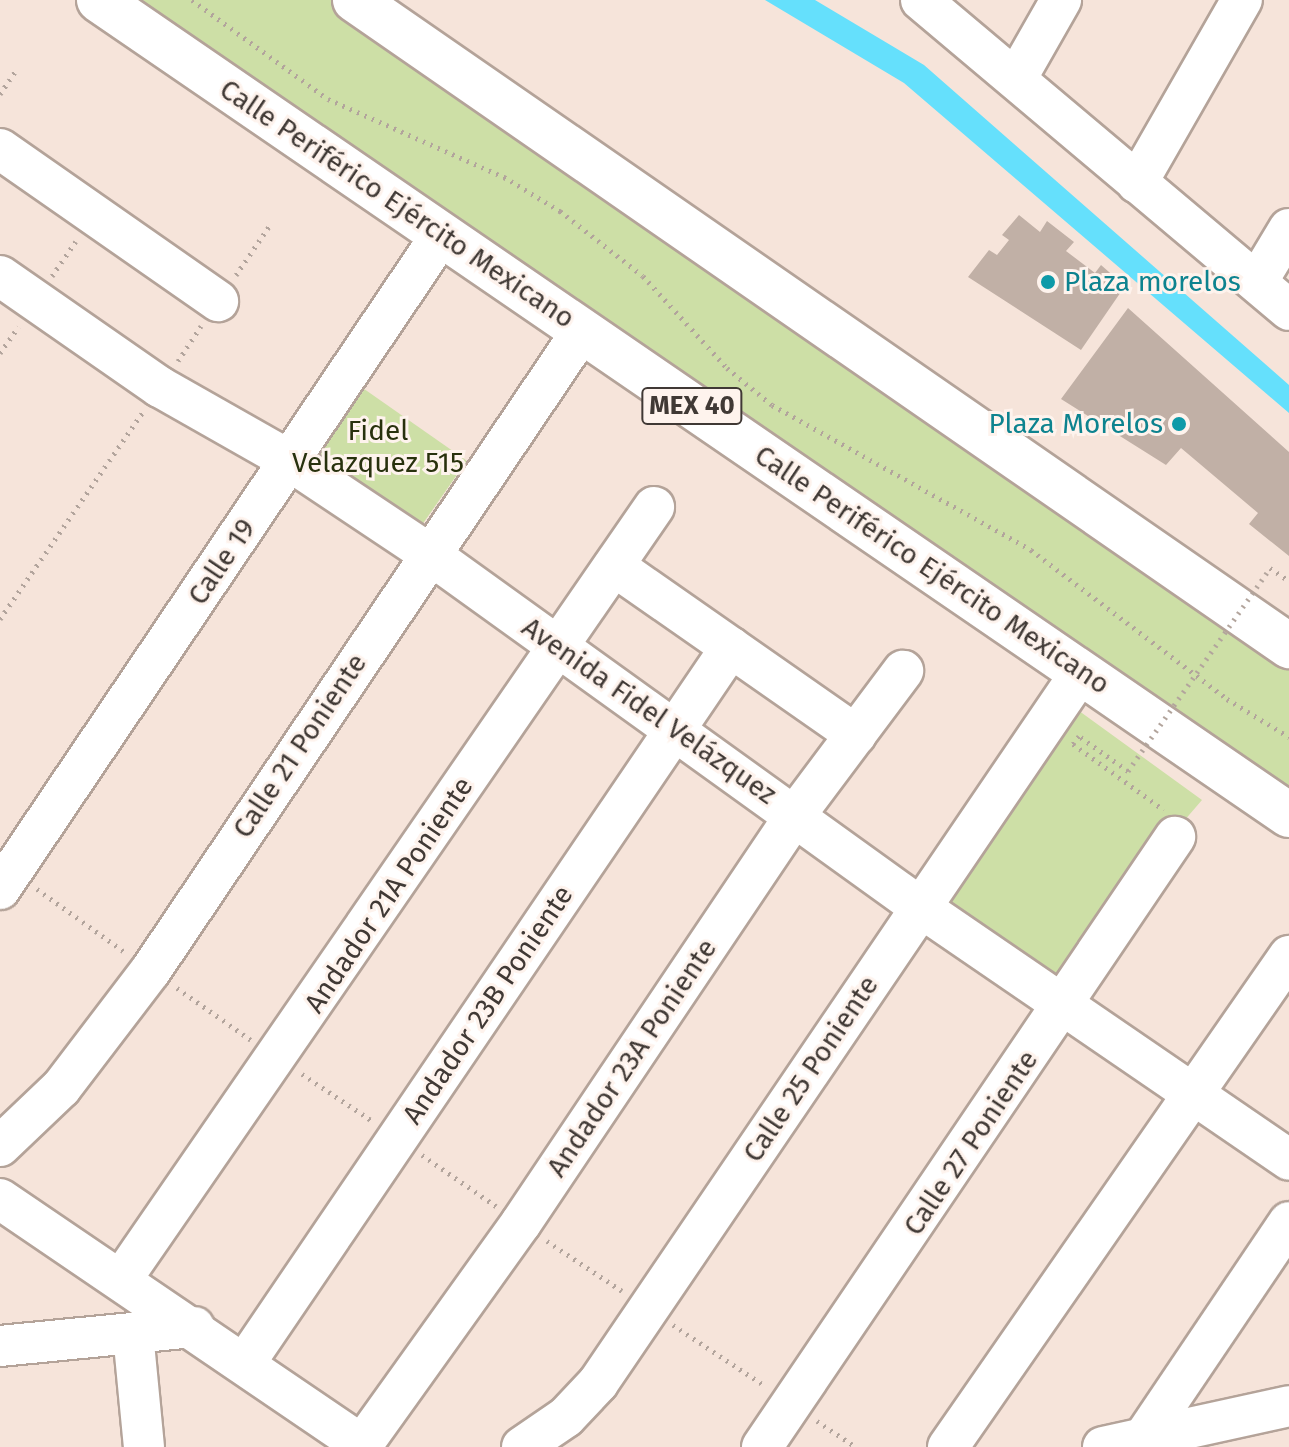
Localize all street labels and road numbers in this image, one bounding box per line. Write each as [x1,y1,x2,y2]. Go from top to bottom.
street label: Calle Periférico Ejército Mexicano [213,73,581,335]
road number: MEX 40 [640,384,744,428]
street label: Calle Periférico Ejército Mexicano [748,439,1116,701]
street label: Calle 19 [181,513,263,611]
street label: Avenida Fidel Velázquez [515,610,783,812]
street label: Calle 21 Poniente [226,648,374,844]
street label: Andador 21A Poniente [298,771,480,1019]
street label: Andador 23B Poniente [396,879,580,1131]
street label: Andador 23A Poniente [540,933,724,1183]
street label: Calle 25 Poniente [736,970,886,1168]
street label: Calle 27 Poniente [897,1044,1045,1242]

